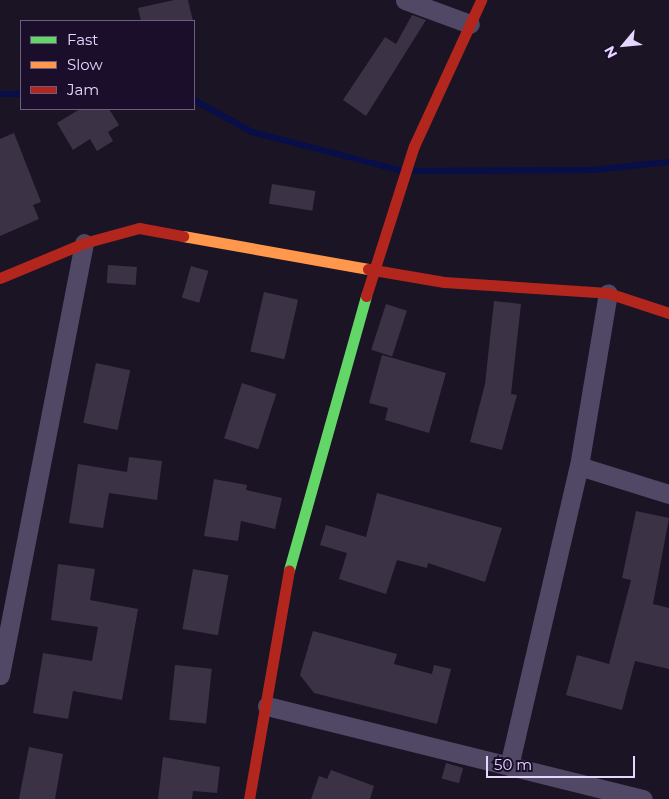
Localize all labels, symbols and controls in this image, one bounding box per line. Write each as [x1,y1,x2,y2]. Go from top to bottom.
legend [20,20,195,110]
north arrow [599,20,649,70]
text: Fast [67,30,98,49]
text: N [600,43,621,61]
text: Slow [67,55,103,74]
text: Jam [67,80,99,99]
scale bar [489,746,638,778]
text: 50 m [494,755,532,774]

